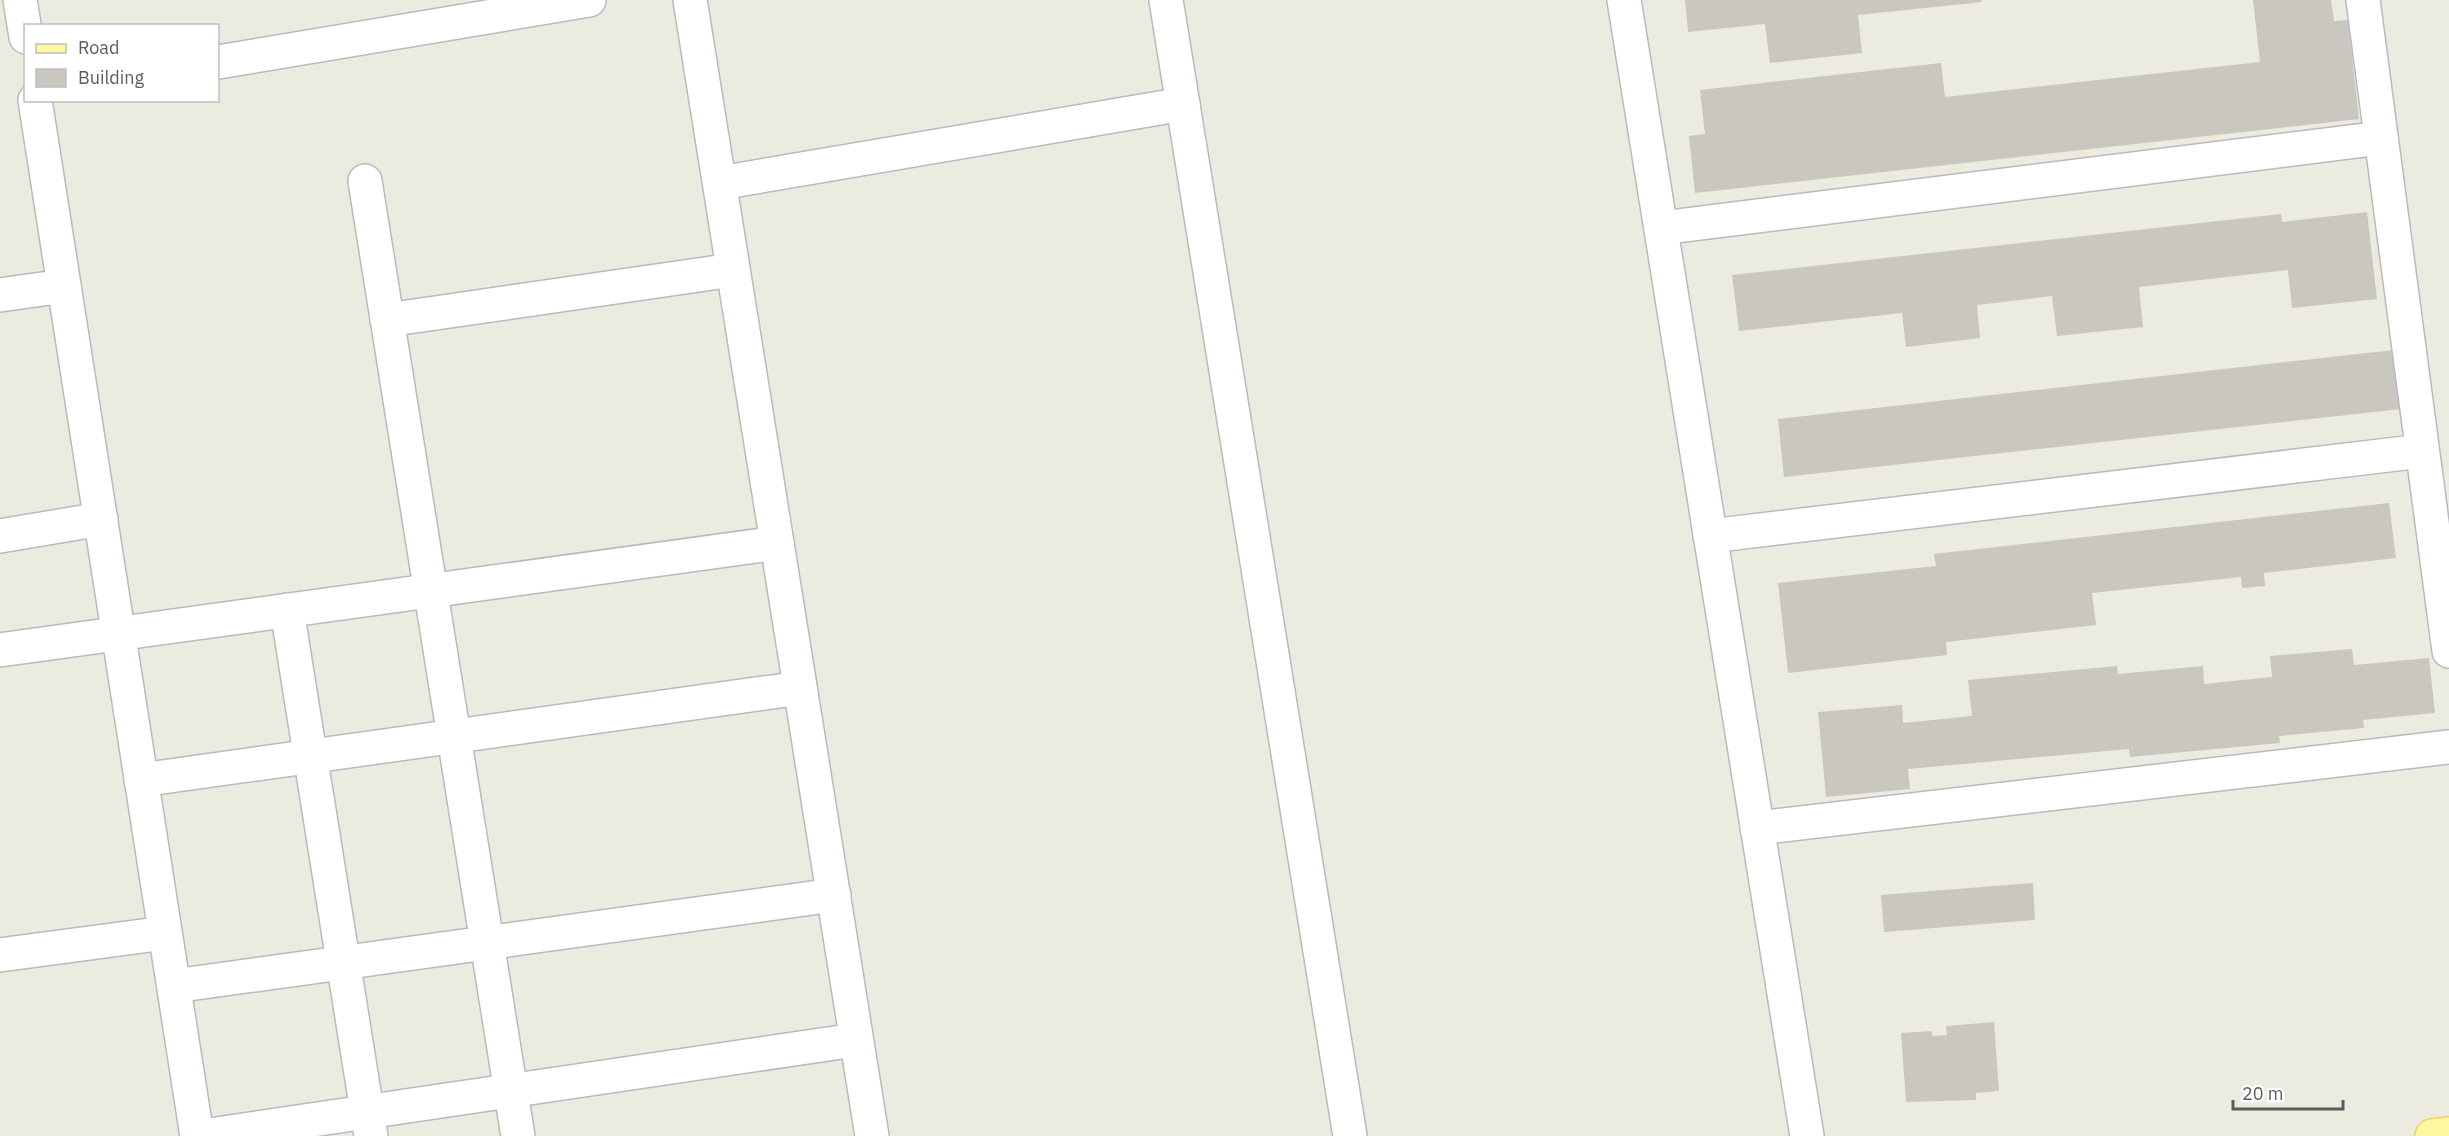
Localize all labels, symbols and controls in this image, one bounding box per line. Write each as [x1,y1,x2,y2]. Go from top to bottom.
legend [24,24,219,102]
text: Road [78,36,119,59]
text: Building [78,66,145,89]
scale bar [2233,1073,2342,1111]
text: 20 m [2242,1082,2284,1105]

